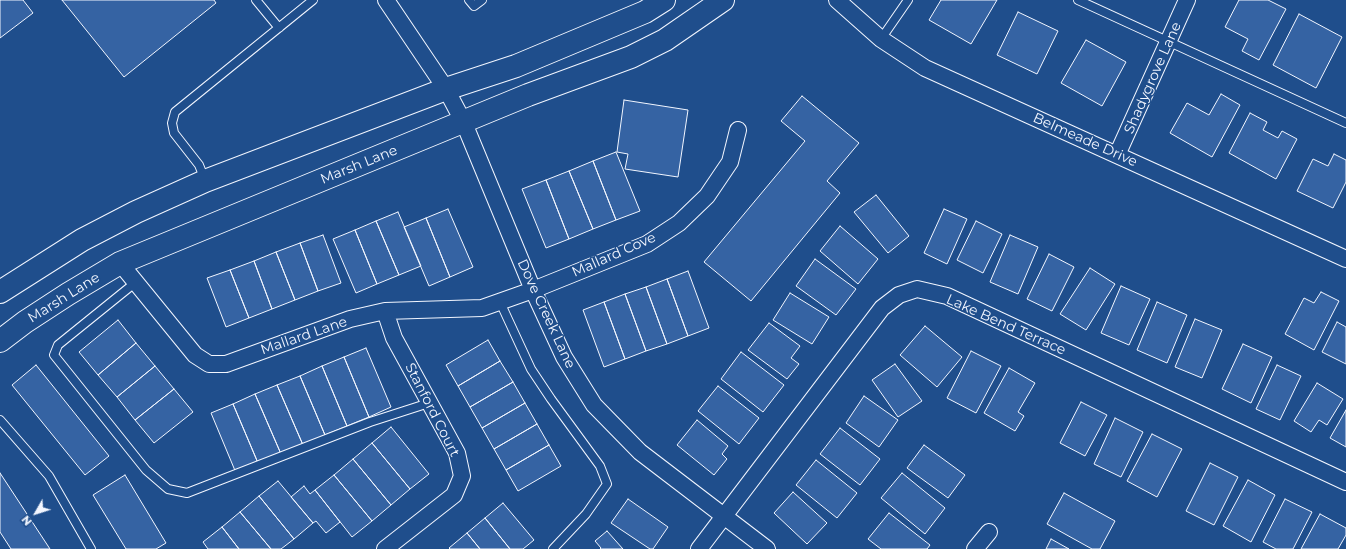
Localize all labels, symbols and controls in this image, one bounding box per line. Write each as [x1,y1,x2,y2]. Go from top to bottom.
street label: Shadygrove Lane [1121,19,1185,137]
street label: Belmeade Drive [1030,109,1140,171]
street label: Marsh Lane [318,142,400,188]
street label: Mallard Cove [569,229,659,281]
street label: Dove Creek Lane [513,257,579,371]
street label: Marsh Lane [25,269,103,327]
street label: Lake Bend Terrace [944,291,1068,359]
street label: Mallard Lane [259,313,349,359]
street label: Stanford Court [401,360,463,460]
north arrow [16,493,56,533]
text: N [18,513,35,528]

